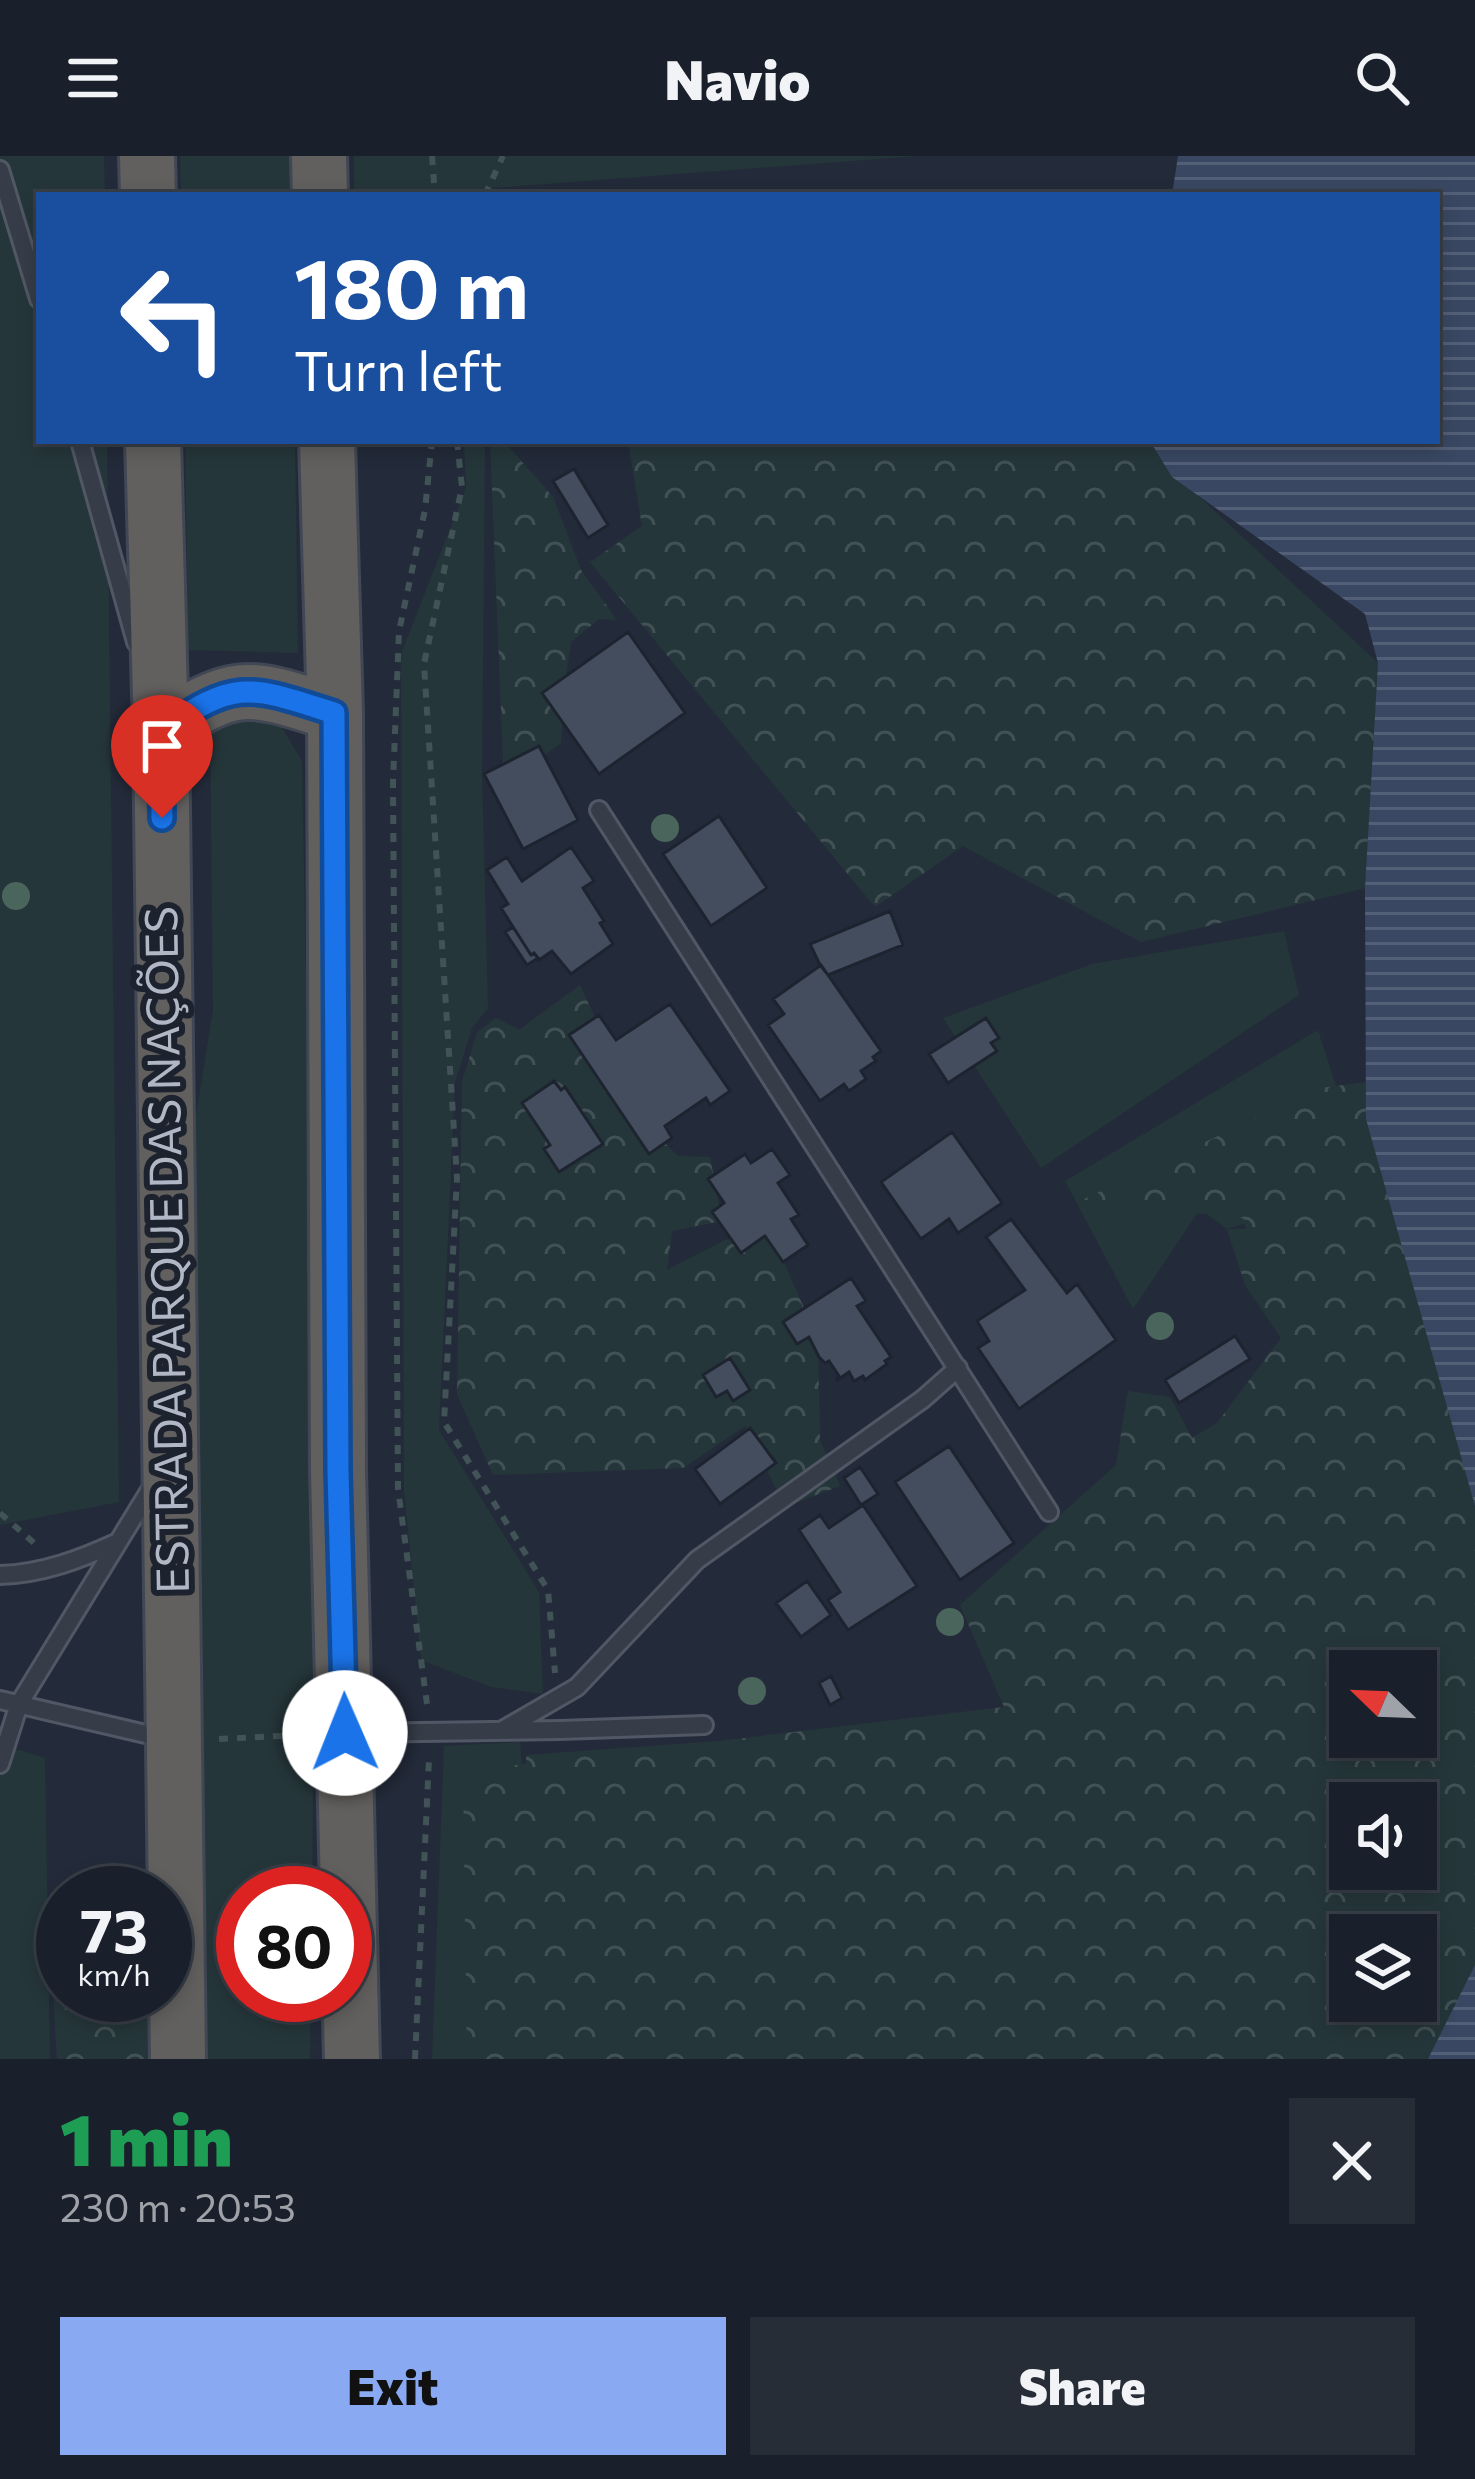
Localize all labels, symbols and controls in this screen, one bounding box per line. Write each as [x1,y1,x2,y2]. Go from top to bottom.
icon: menu [60,45,126,111]
text: Navio [664,45,811,111]
icon: search [1349,45,1415,111]
text: 180 m [294,234,529,336]
icon: left [96,240,252,396]
text: Turn left [294,336,502,402]
pin [111,695,213,818]
icon: arrive [129,713,195,779]
street label: ESTRADA PARQUE DAS NAÇÕES [131,906,199,1594]
north arrow [1329,1650,1437,1758]
map controls [1329,1650,1437,2022]
position arrow [282,1670,408,1796]
button: sound [1329,1782,1437,1890]
speed limit sign: 80 [216,1866,372,2022]
text: 73 [80,1892,148,1965]
button: layers [1329,1914,1437,2022]
text: km/h [78,1955,150,1992]
text: 1 min [60,2093,233,2181]
button: close [1289,2098,1415,2224]
text: 230 m · 20:53 [60,2182,296,2230]
button: Exit [60,2317,726,2455]
button: Share [750,2317,1415,2455]

